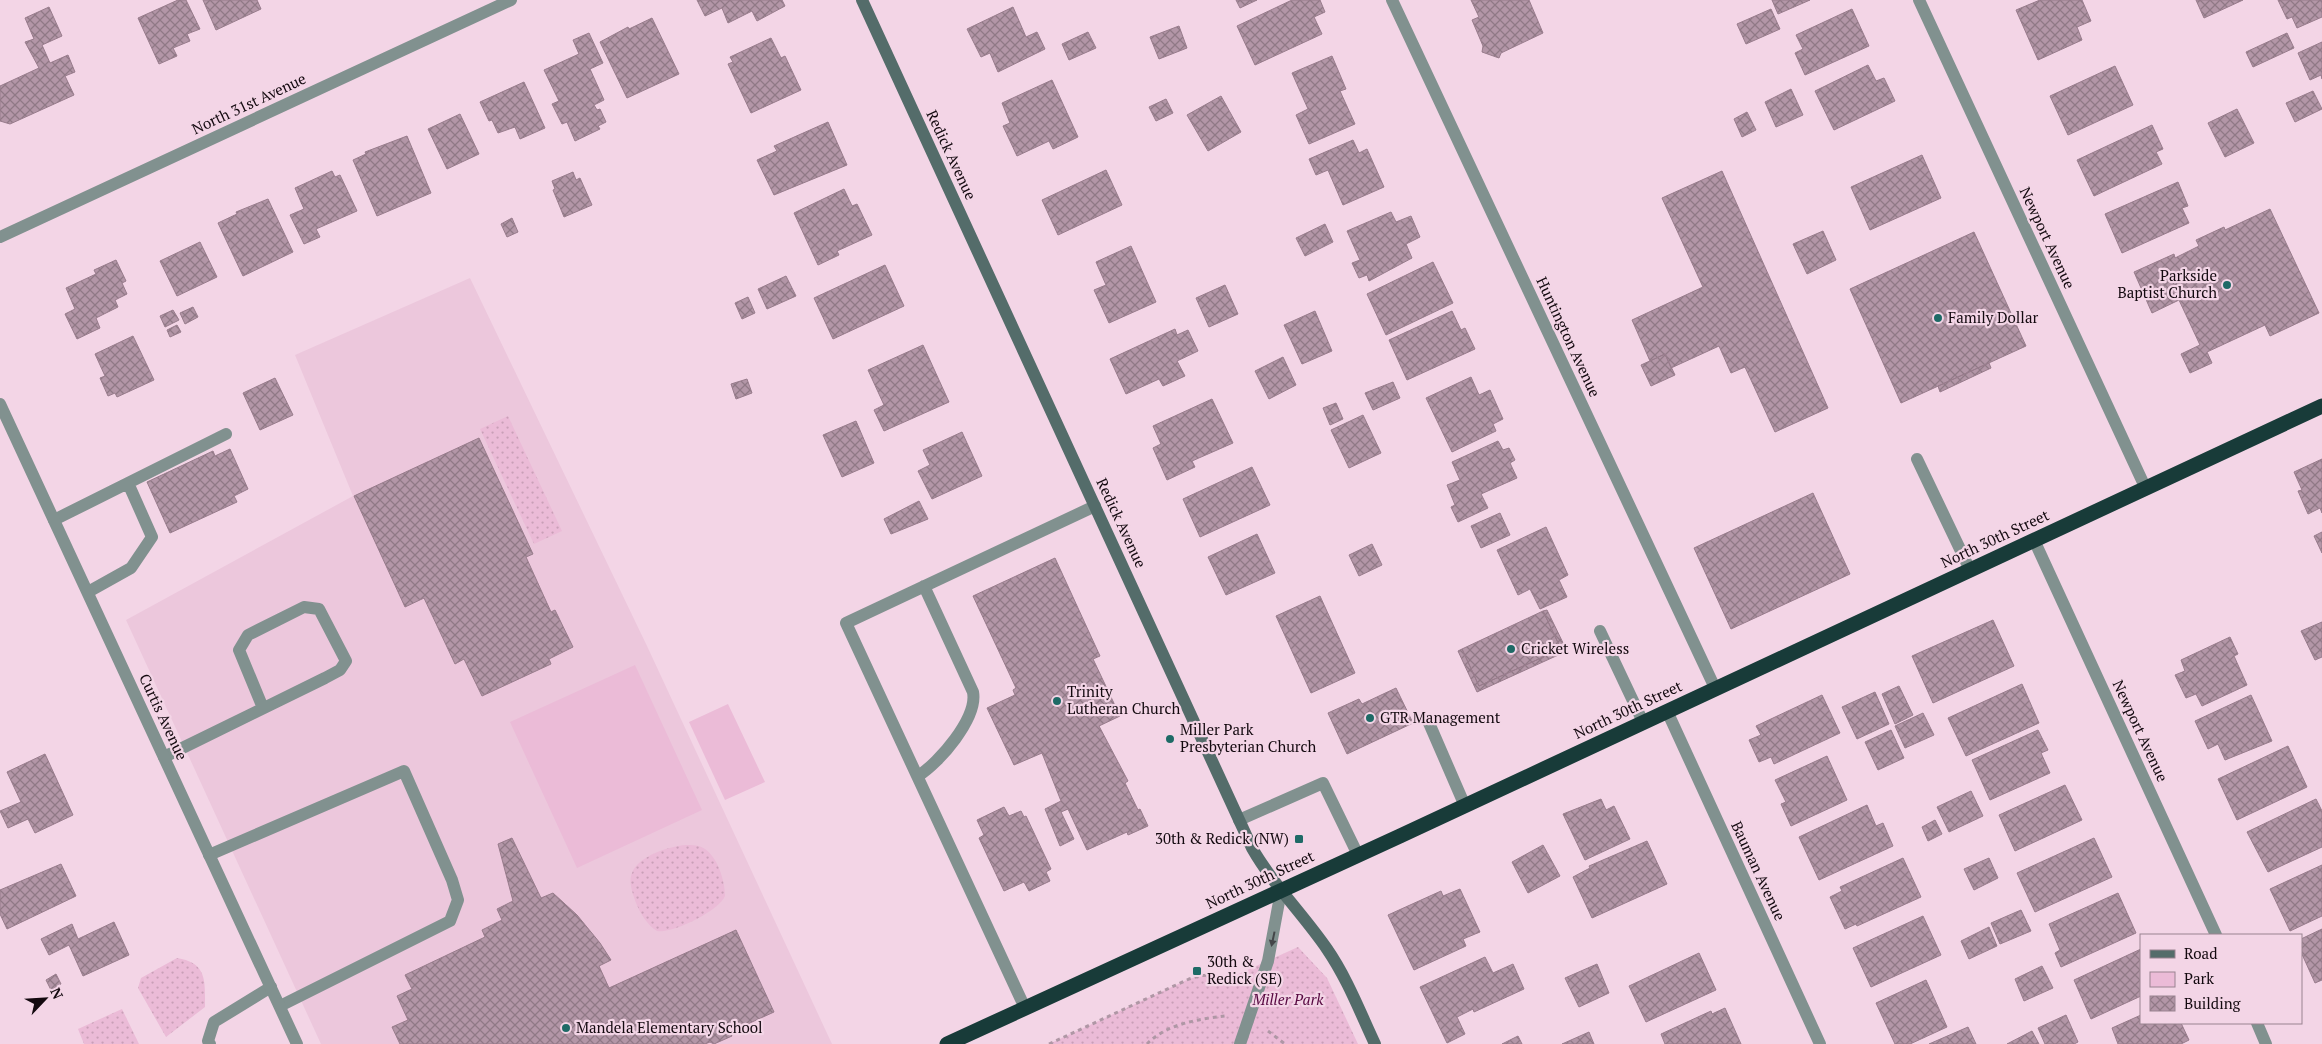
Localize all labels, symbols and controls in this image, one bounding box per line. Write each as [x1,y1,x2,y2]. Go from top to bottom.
street label: North 31st Avenue [188,68,309,138]
street label: Redick Avenue [922,106,981,203]
street label: Newport Avenue [2016,183,2080,292]
place label: Parkside Baptist Church [2117,265,2217,302]
street label: Huntington Avenue [1532,273,1606,400]
marker: Parkside Baptist Church [2221,279,2233,291]
place label: Family Dollar [1948,307,2038,327]
marker: Family Dollar [1932,312,1944,324]
street label: Redick Avenue [1092,474,1151,571]
street label: North 30th Street [1937,504,2052,572]
place label: Cricket Wireless [1521,638,1629,658]
marker: Cricket Wireless [1505,643,1517,655]
street label: Curtis Avenue [135,670,193,763]
street label: North 30th Street [1570,675,1685,743]
street label: Newport Avenue [2109,676,2173,785]
place label: Trinity Lutheran Church [1067,681,1180,718]
marker: Trinity Lutheran Church [1051,695,1063,707]
place label: GTR Management [1380,707,1501,727]
marker: GTR Management [1364,712,1376,724]
place label: Miller Park Presbyterian Church [1180,719,1317,756]
marker: Miller Park Presbyterian Church [1164,733,1176,745]
street label: Bauman Avenue [1727,818,1791,923]
place label: 30th & Redick (NW) [1155,828,1289,848]
marker: 30th & Redick (NW) [1293,833,1305,845]
street label: North 30th Street [1202,845,1317,913]
one-way arrow [1269,931,1277,947]
legend [2140,934,2302,1024]
text: Road [2184,943,2217,963]
place label: 30th & Redick (SE) [1207,951,1282,988]
marker: 30th & Redick (SE) [1191,965,1203,977]
text: Park [2184,968,2214,988]
north arrow [20,974,70,1024]
text: N [46,984,68,1002]
park label: Miller Park [1251,989,1324,1009]
text: Building [2184,993,2242,1013]
place label: Mandela Elementary School [576,1017,763,1037]
marker: Mandela Elementary School [560,1022,572,1034]

